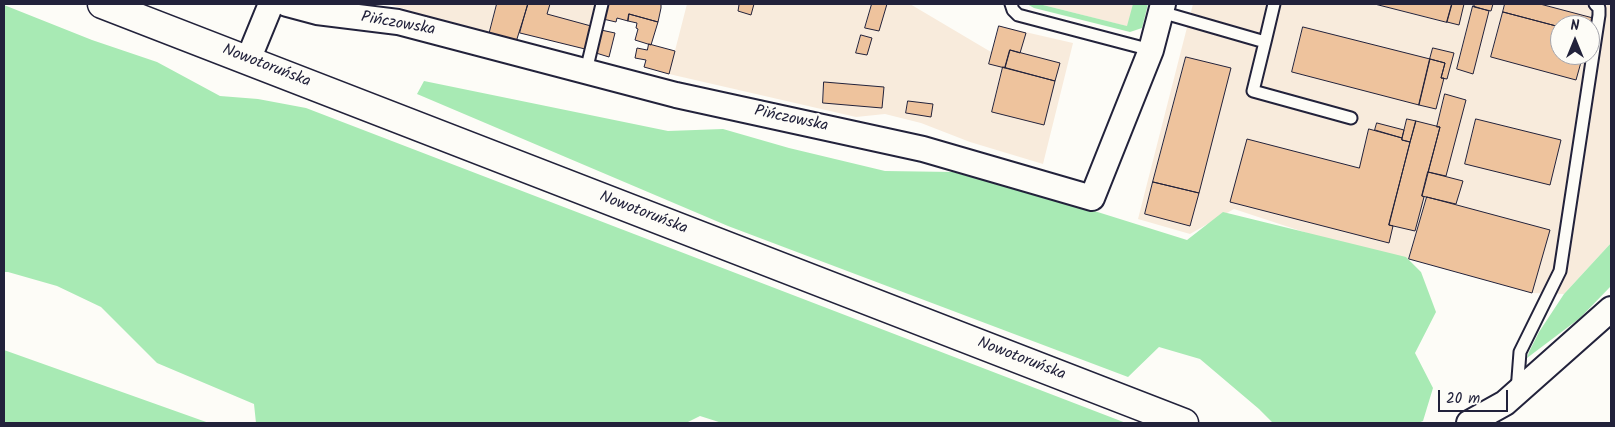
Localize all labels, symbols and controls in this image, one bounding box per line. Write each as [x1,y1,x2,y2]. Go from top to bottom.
street label: Pińczowska [359,9,437,41]
north arrow [1550,15,1600,65]
text: N [1571,15,1579,37]
street label: Nowotoruńska [219,41,313,93]
street label: Pińczowska [752,103,830,137]
street label: Nowotoruńska [596,188,690,240]
street label: Nowotoruńska [974,334,1068,386]
scale bar [1440,380,1510,412]
text: 20 m [1446,387,1480,411]

